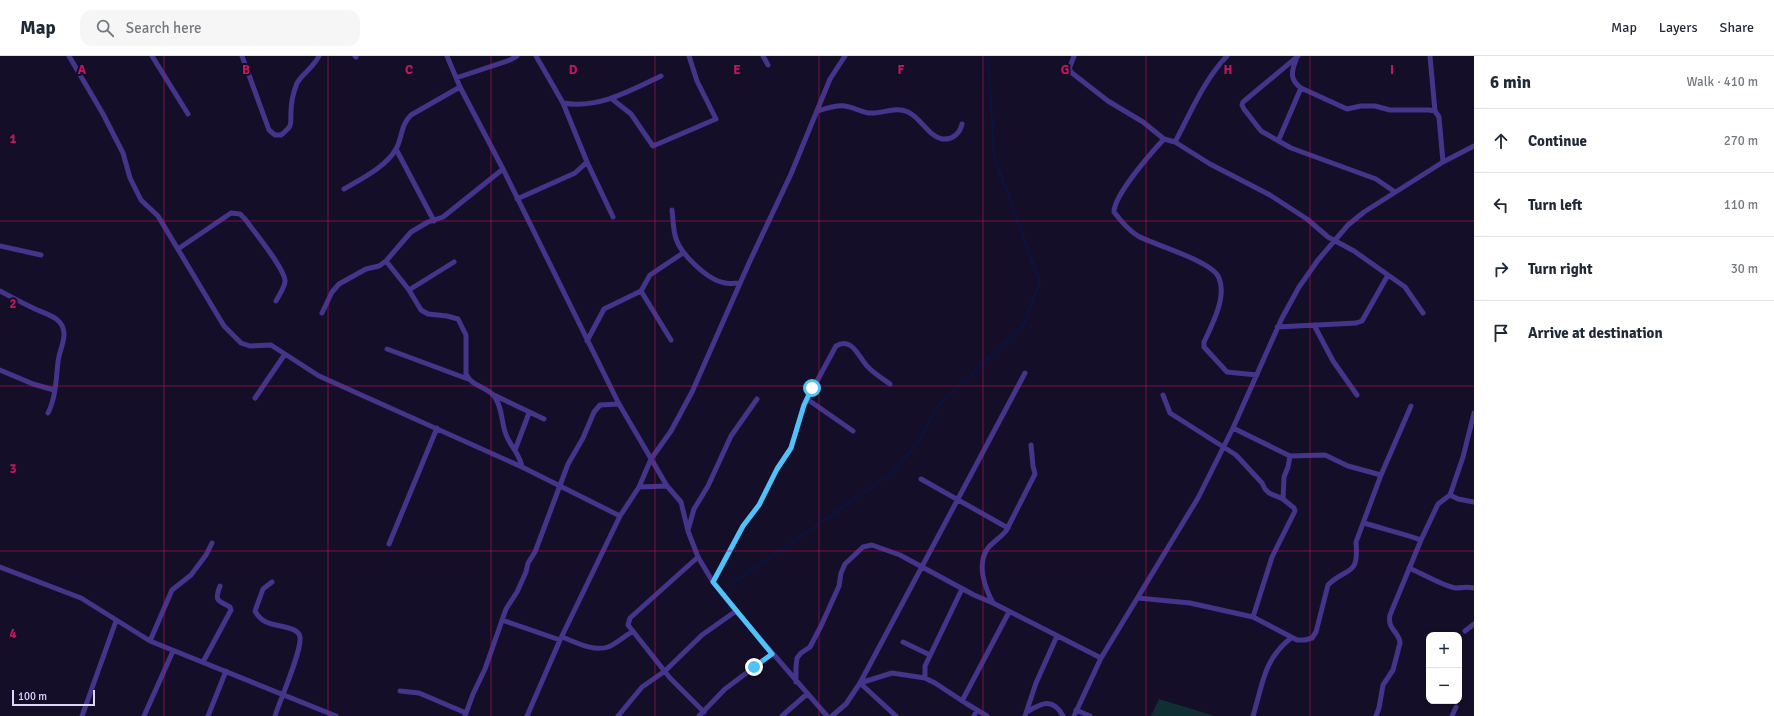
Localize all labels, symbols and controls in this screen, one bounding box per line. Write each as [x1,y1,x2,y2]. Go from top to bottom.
search box [80,10,360,46]
text: Map [20,16,56,40]
icon: search [94,17,116,39]
text: Search here [126,19,201,37]
text: Map [1611,19,1637,36]
text: Layers [1659,19,1698,36]
text: Share [1720,19,1754,36]
text: A [78,62,87,78]
text: B [242,62,250,78]
text: C [405,62,413,78]
text: D [569,62,578,78]
text: E [733,62,741,78]
text: F [898,62,905,78]
text: G [1061,62,1069,78]
text: H [1224,62,1232,78]
text: I [1390,62,1394,78]
text: 6 min [1490,72,1531,93]
text: Walk · 410 m [1687,74,1758,90]
icon: ahead [1490,130,1512,152]
text: 1 [9,131,17,147]
text: Continue [1528,132,1587,150]
text: 270 m [1724,133,1758,149]
icon: left [1490,194,1512,216]
text: Turn left [1528,196,1582,214]
text: 110 m [1724,197,1758,213]
icon: right [1490,258,1512,280]
text: Turn right [1528,260,1593,278]
text: 30 m [1731,261,1758,277]
text: 2 [9,296,17,312]
icon: arrive [1490,322,1512,344]
text: Arrive at destination [1528,324,1663,342]
route start [803,379,821,397]
text: 3 [9,461,17,477]
text: 4 [9,626,17,642]
map controls [1426,632,1462,704]
button: + [1426,632,1462,668]
route end [745,658,763,676]
button: − [1426,668,1462,704]
scale bar [12,688,95,707]
text: 100 m [18,690,47,703]

